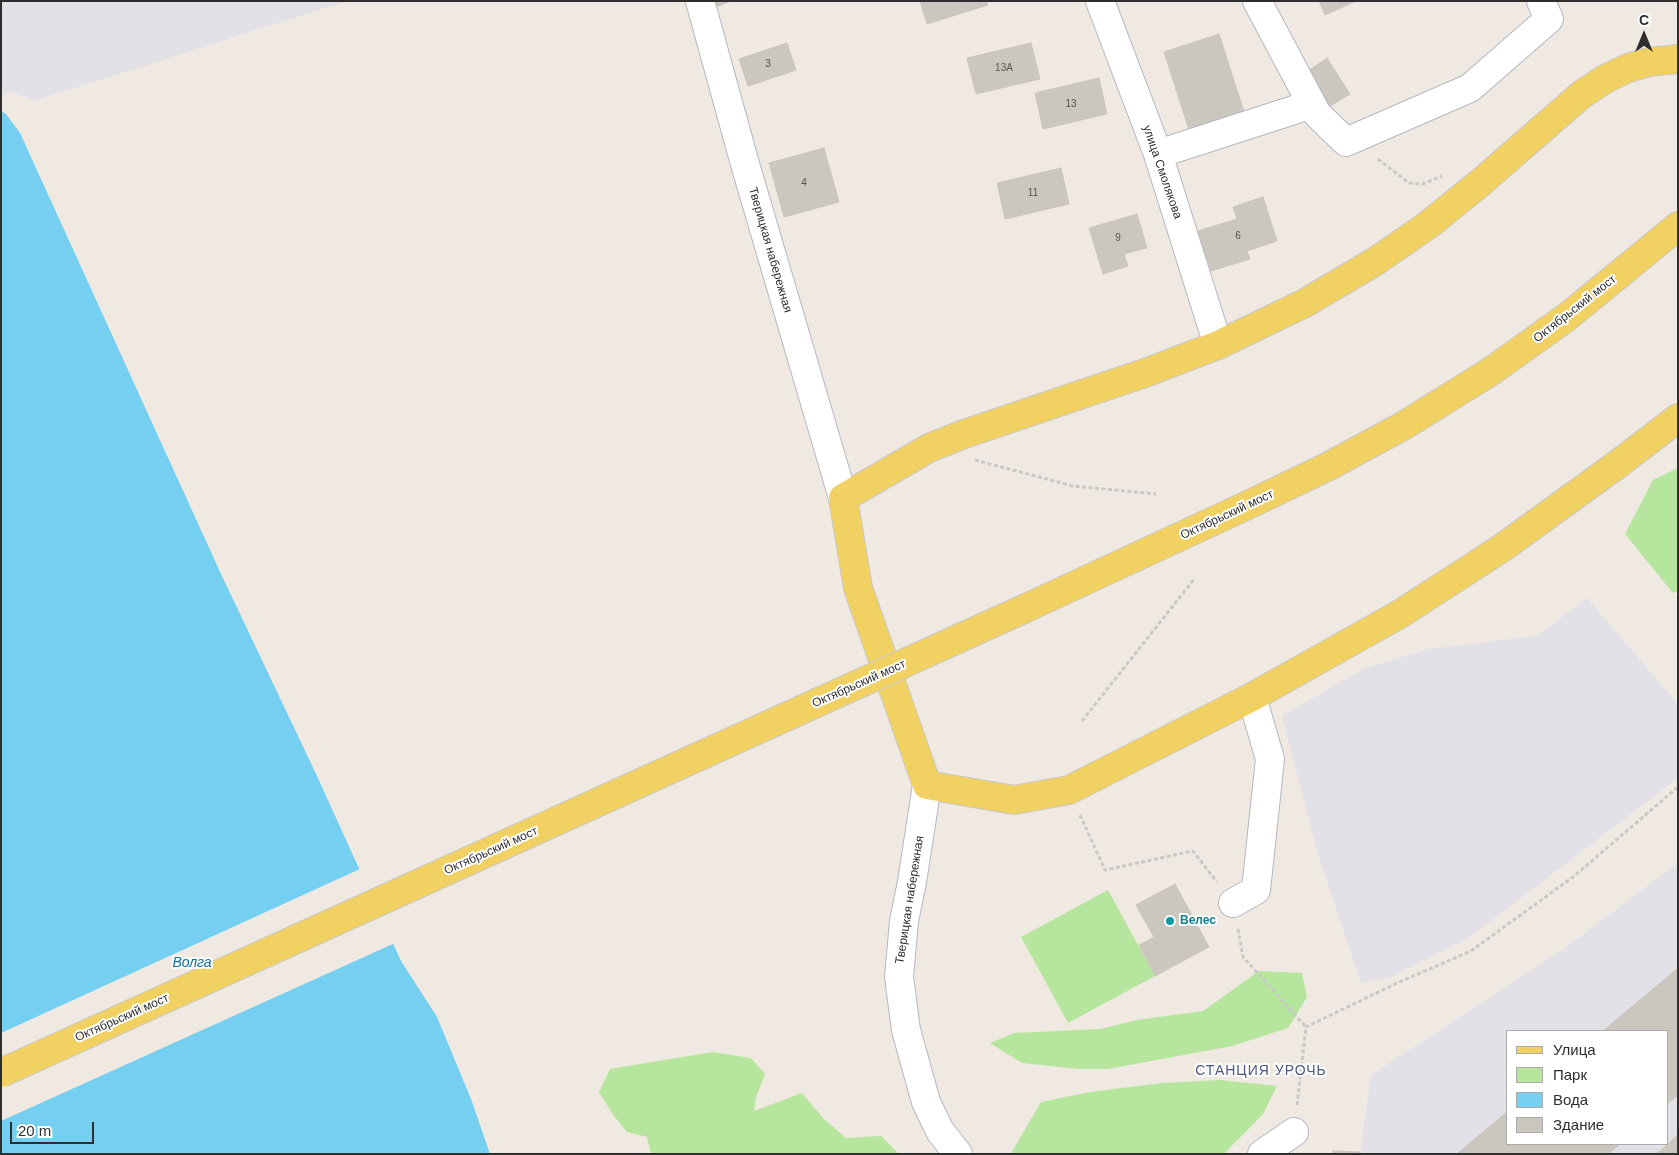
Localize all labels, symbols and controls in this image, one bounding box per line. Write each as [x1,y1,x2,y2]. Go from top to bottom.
north arrow [1619,10,1669,60]
text: С [1639,12,1649,28]
house number: 3 [765,58,771,70]
house number: 13А [995,62,1013,74]
house number: 13 [1065,98,1077,110]
street label: улица Смолякова [1139,123,1185,221]
house number: 4 [801,177,807,189]
street label: Тверицкая набережная [745,186,795,314]
house number: 11 [1028,187,1038,199]
house number: 6 [1235,230,1241,242]
house number: 9 [1115,232,1121,244]
street label: Октябрьский мост [1531,272,1619,346]
street label: Октябрьский мост [1178,487,1276,543]
street label: Октябрьский мост [810,657,908,711]
street label: Октябрьский мост [442,824,540,878]
street label: Тверицкая набережная [893,835,927,965]
place label: Велес [1180,914,1216,928]
marker: Велес [1164,915,1176,927]
water label: Волга [172,955,212,971]
street label: Октябрьский мост [73,991,171,1045]
legend [1506,1030,1669,1145]
text: Улица [1553,1041,1596,1058]
district label: СТАНЦИЯ УРОЧЬ [1194,1063,1328,1079]
text: Парк [1553,1066,1587,1083]
text: Вода [1553,1091,1588,1108]
scale bar [12,1112,96,1144]
text: Здание [1553,1116,1604,1133]
text: 20 m [18,1122,51,1139]

